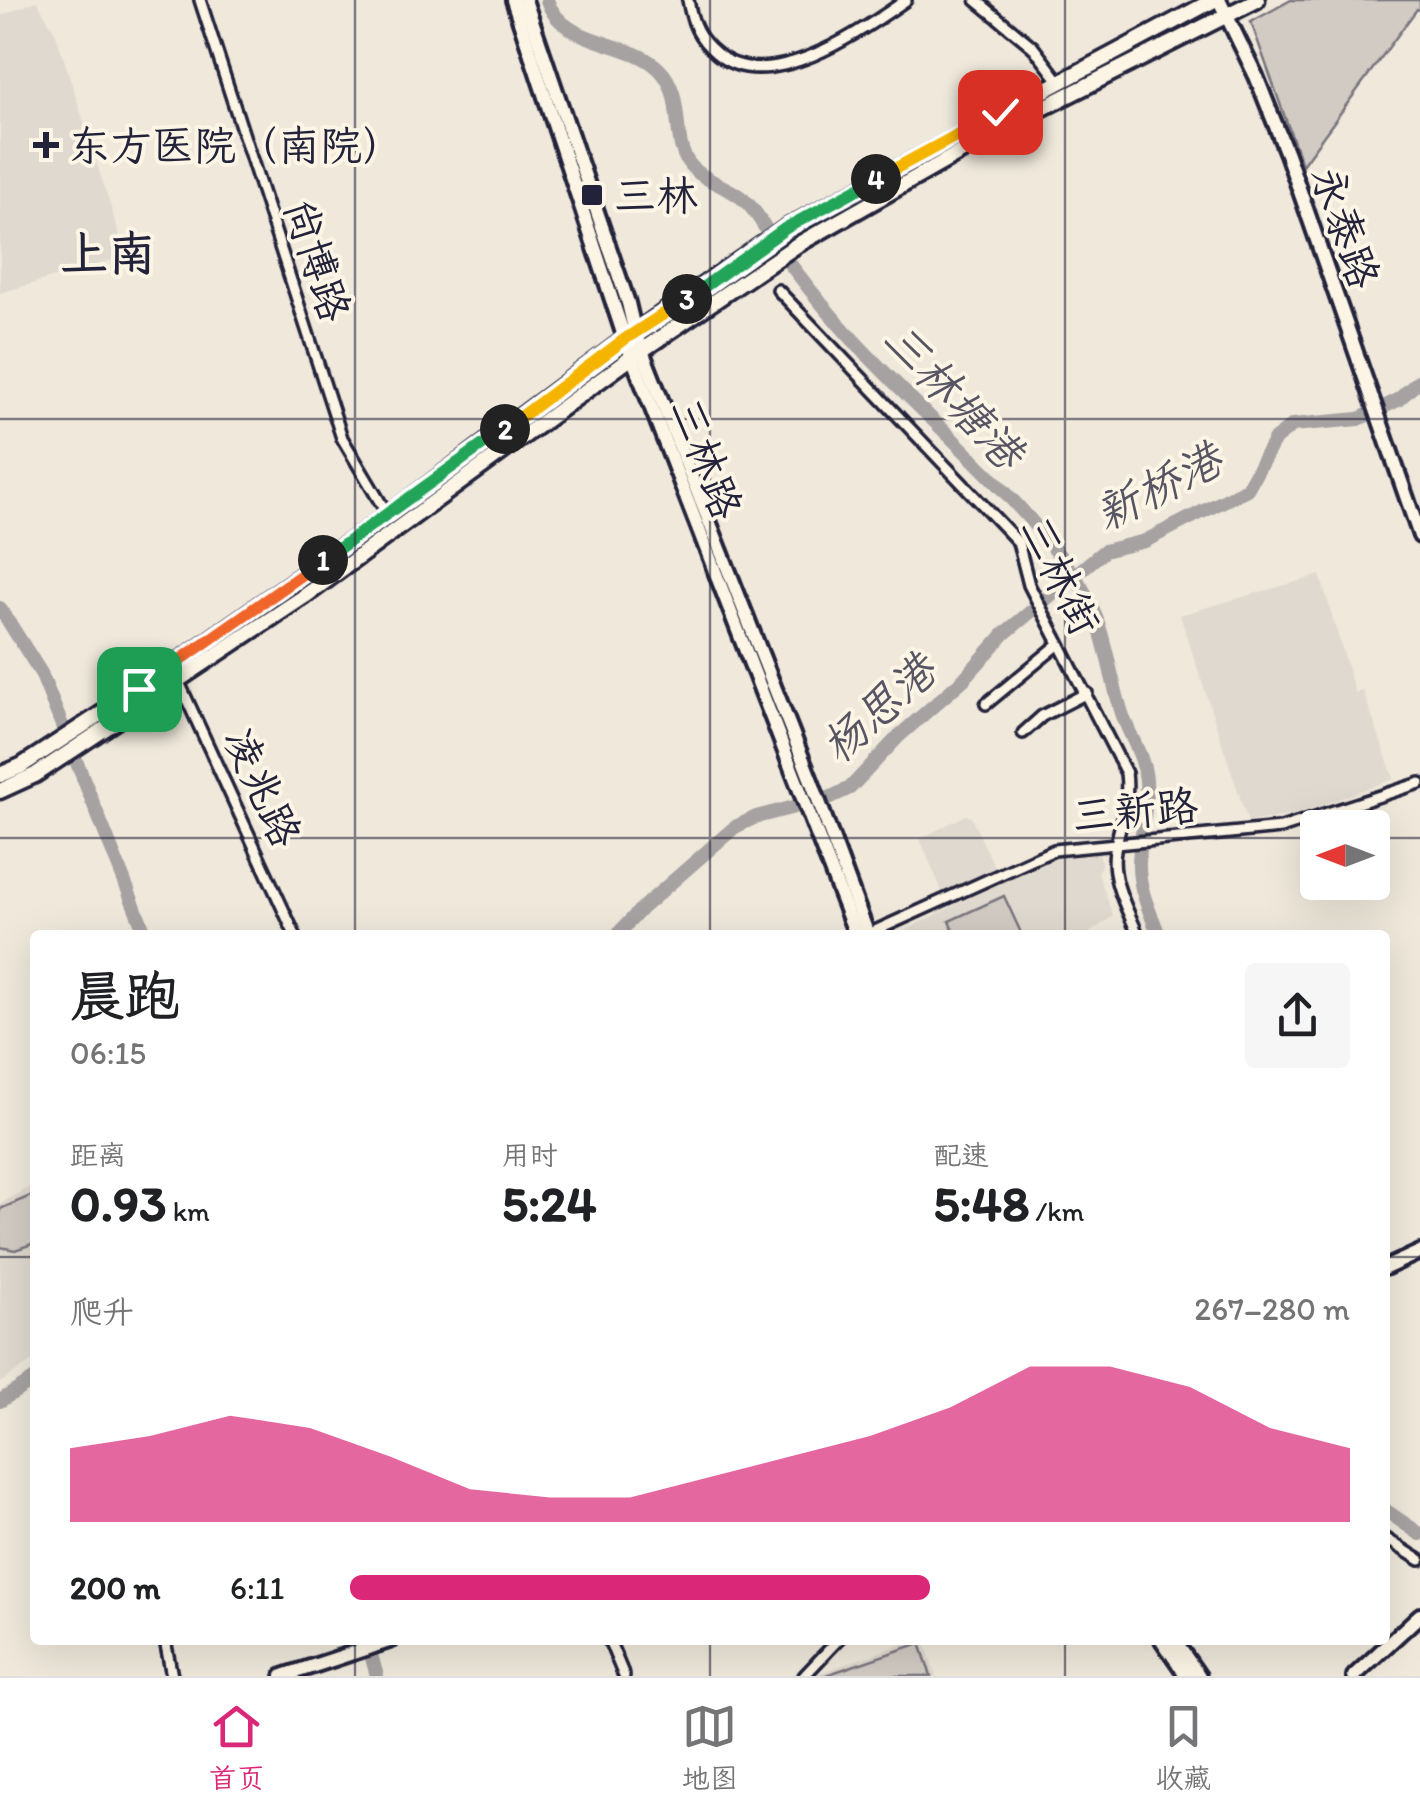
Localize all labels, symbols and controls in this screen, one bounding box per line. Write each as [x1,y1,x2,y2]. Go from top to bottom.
pin [958,70,1043,155]
icon: check [973,85,1028,140]
place label: 东方医院（南院） [68,120,404,171]
marker: 东方医院（南院） [33,132,59,158]
pin: 4 [851,154,901,204]
street label: 永泰路 [1301,159,1390,295]
text: 4 [868,162,884,196]
place label: 三林 [614,170,698,221]
marker: 三林 [579,182,605,208]
street label: 尚博路 [274,192,361,328]
district label: 上南 [60,224,156,282]
pin: 3 [662,274,712,324]
text: 3 [679,282,695,316]
water label: 三林塘港 [873,311,1038,482]
street label: 三林路 [660,390,753,526]
pin: 2 [480,404,530,454]
text: 2 [498,412,512,446]
water label: 新桥港 [1086,429,1234,541]
street label: 三林街 [1010,507,1111,643]
pin: 1 [298,535,348,585]
text: 1 [317,543,330,577]
water label: 杨思港 [810,640,949,773]
pin [97,647,182,732]
icon: arrive [112,662,167,717]
street label: 凌兆路 [213,719,312,855]
street label: 三新路 [1070,780,1200,841]
north arrow [1300,810,1390,900]
map controls [1300,810,1390,900]
text: 晨跑 [70,963,180,1029]
button: share [1245,963,1350,1068]
text: 06:15 [70,1034,146,1072]
text: 距离 [70,1138,126,1172]
text: 用时 [502,1138,558,1172]
text: 配速 [933,1138,989,1172]
text: 0.93 [70,1173,167,1234]
text: 5:24 [502,1173,597,1234]
text: 5:48 [933,1173,1029,1234]
text: km [167,1194,210,1228]
text: /km [1029,1194,1084,1228]
text: 267–280 m [1194,1290,1350,1328]
text: 爬升 [70,1293,134,1331]
text: 200 m [70,1569,160,1607]
text: 6:11 [230,1569,284,1607]
tab: 首页 [209,1699,265,1796]
tab: 地图 [682,1699,738,1796]
tab: 收藏 [1155,1699,1211,1796]

